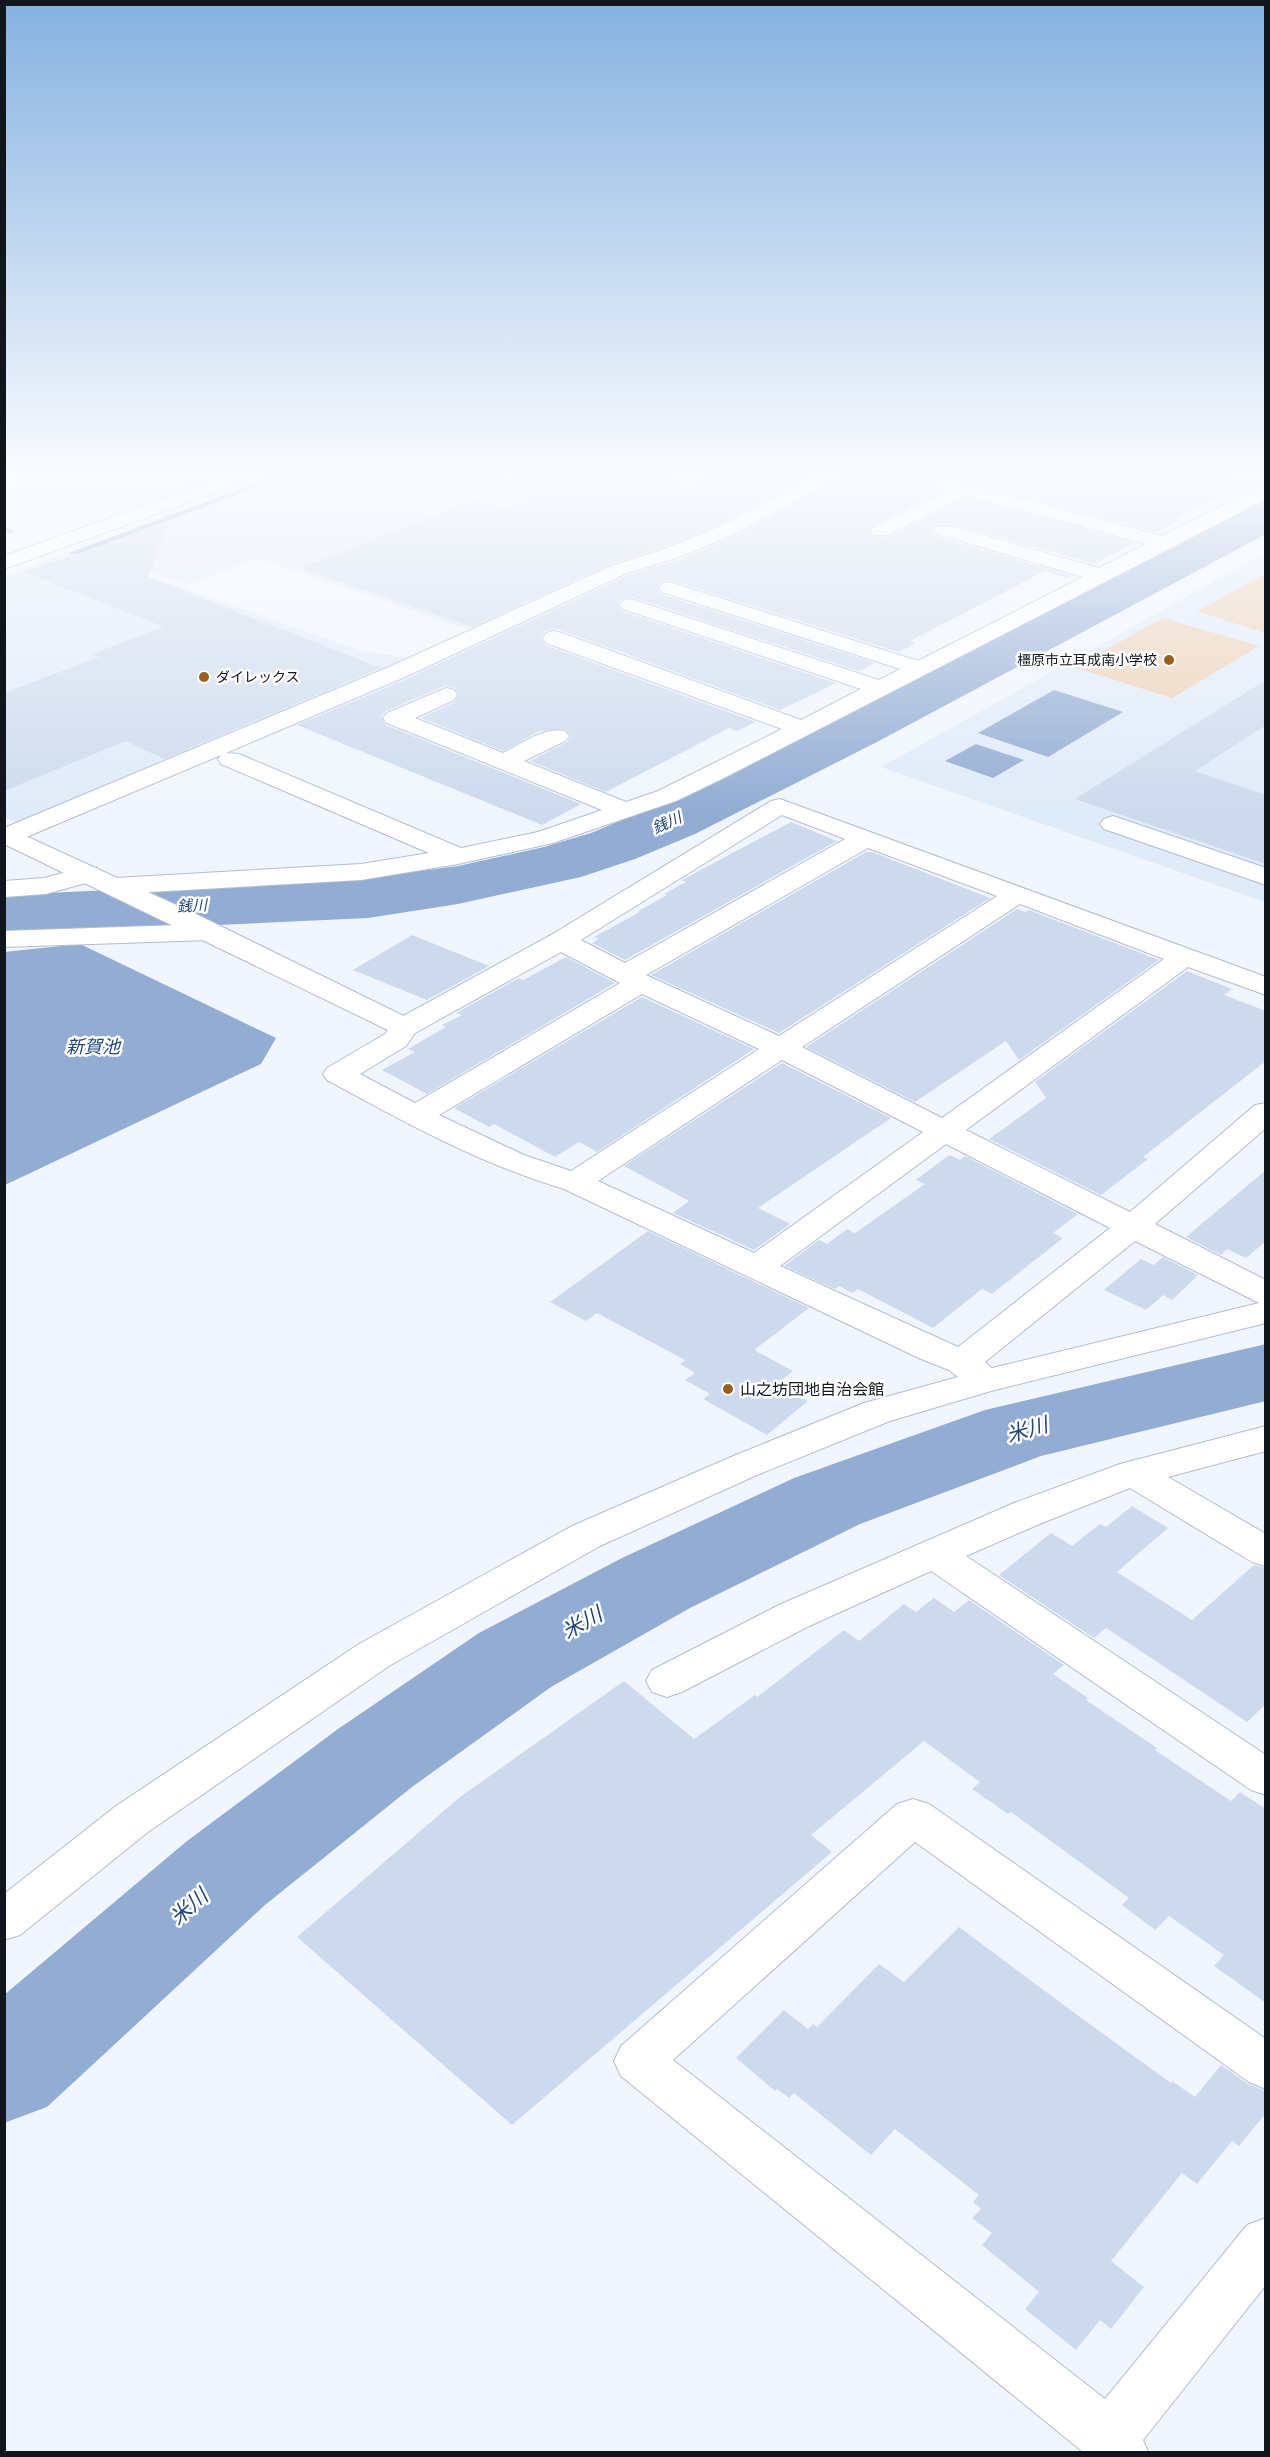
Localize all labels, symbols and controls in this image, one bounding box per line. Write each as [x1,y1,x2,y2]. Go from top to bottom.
place label: 橿原市立耳成南小学校 [1017,653,1157,670]
marker: 橿原市立耳成南小学校 [1162,653,1176,667]
marker: ダイレックス [197,670,211,684]
place label: ダイレックス [216,670,300,687]
water label: 銭川 [650,809,687,839]
water label: 銭川 [177,897,210,918]
water label: 新賀池 [66,1037,122,1060]
place label: 山之坊団地自治会館 [740,1381,884,1401]
marker: 山之坊団地自治会館 [721,1382,735,1396]
water label: 米川 [1004,1412,1053,1450]
water label: 米川 [558,1601,609,1646]
water label: 米川 [165,1883,216,1932]

